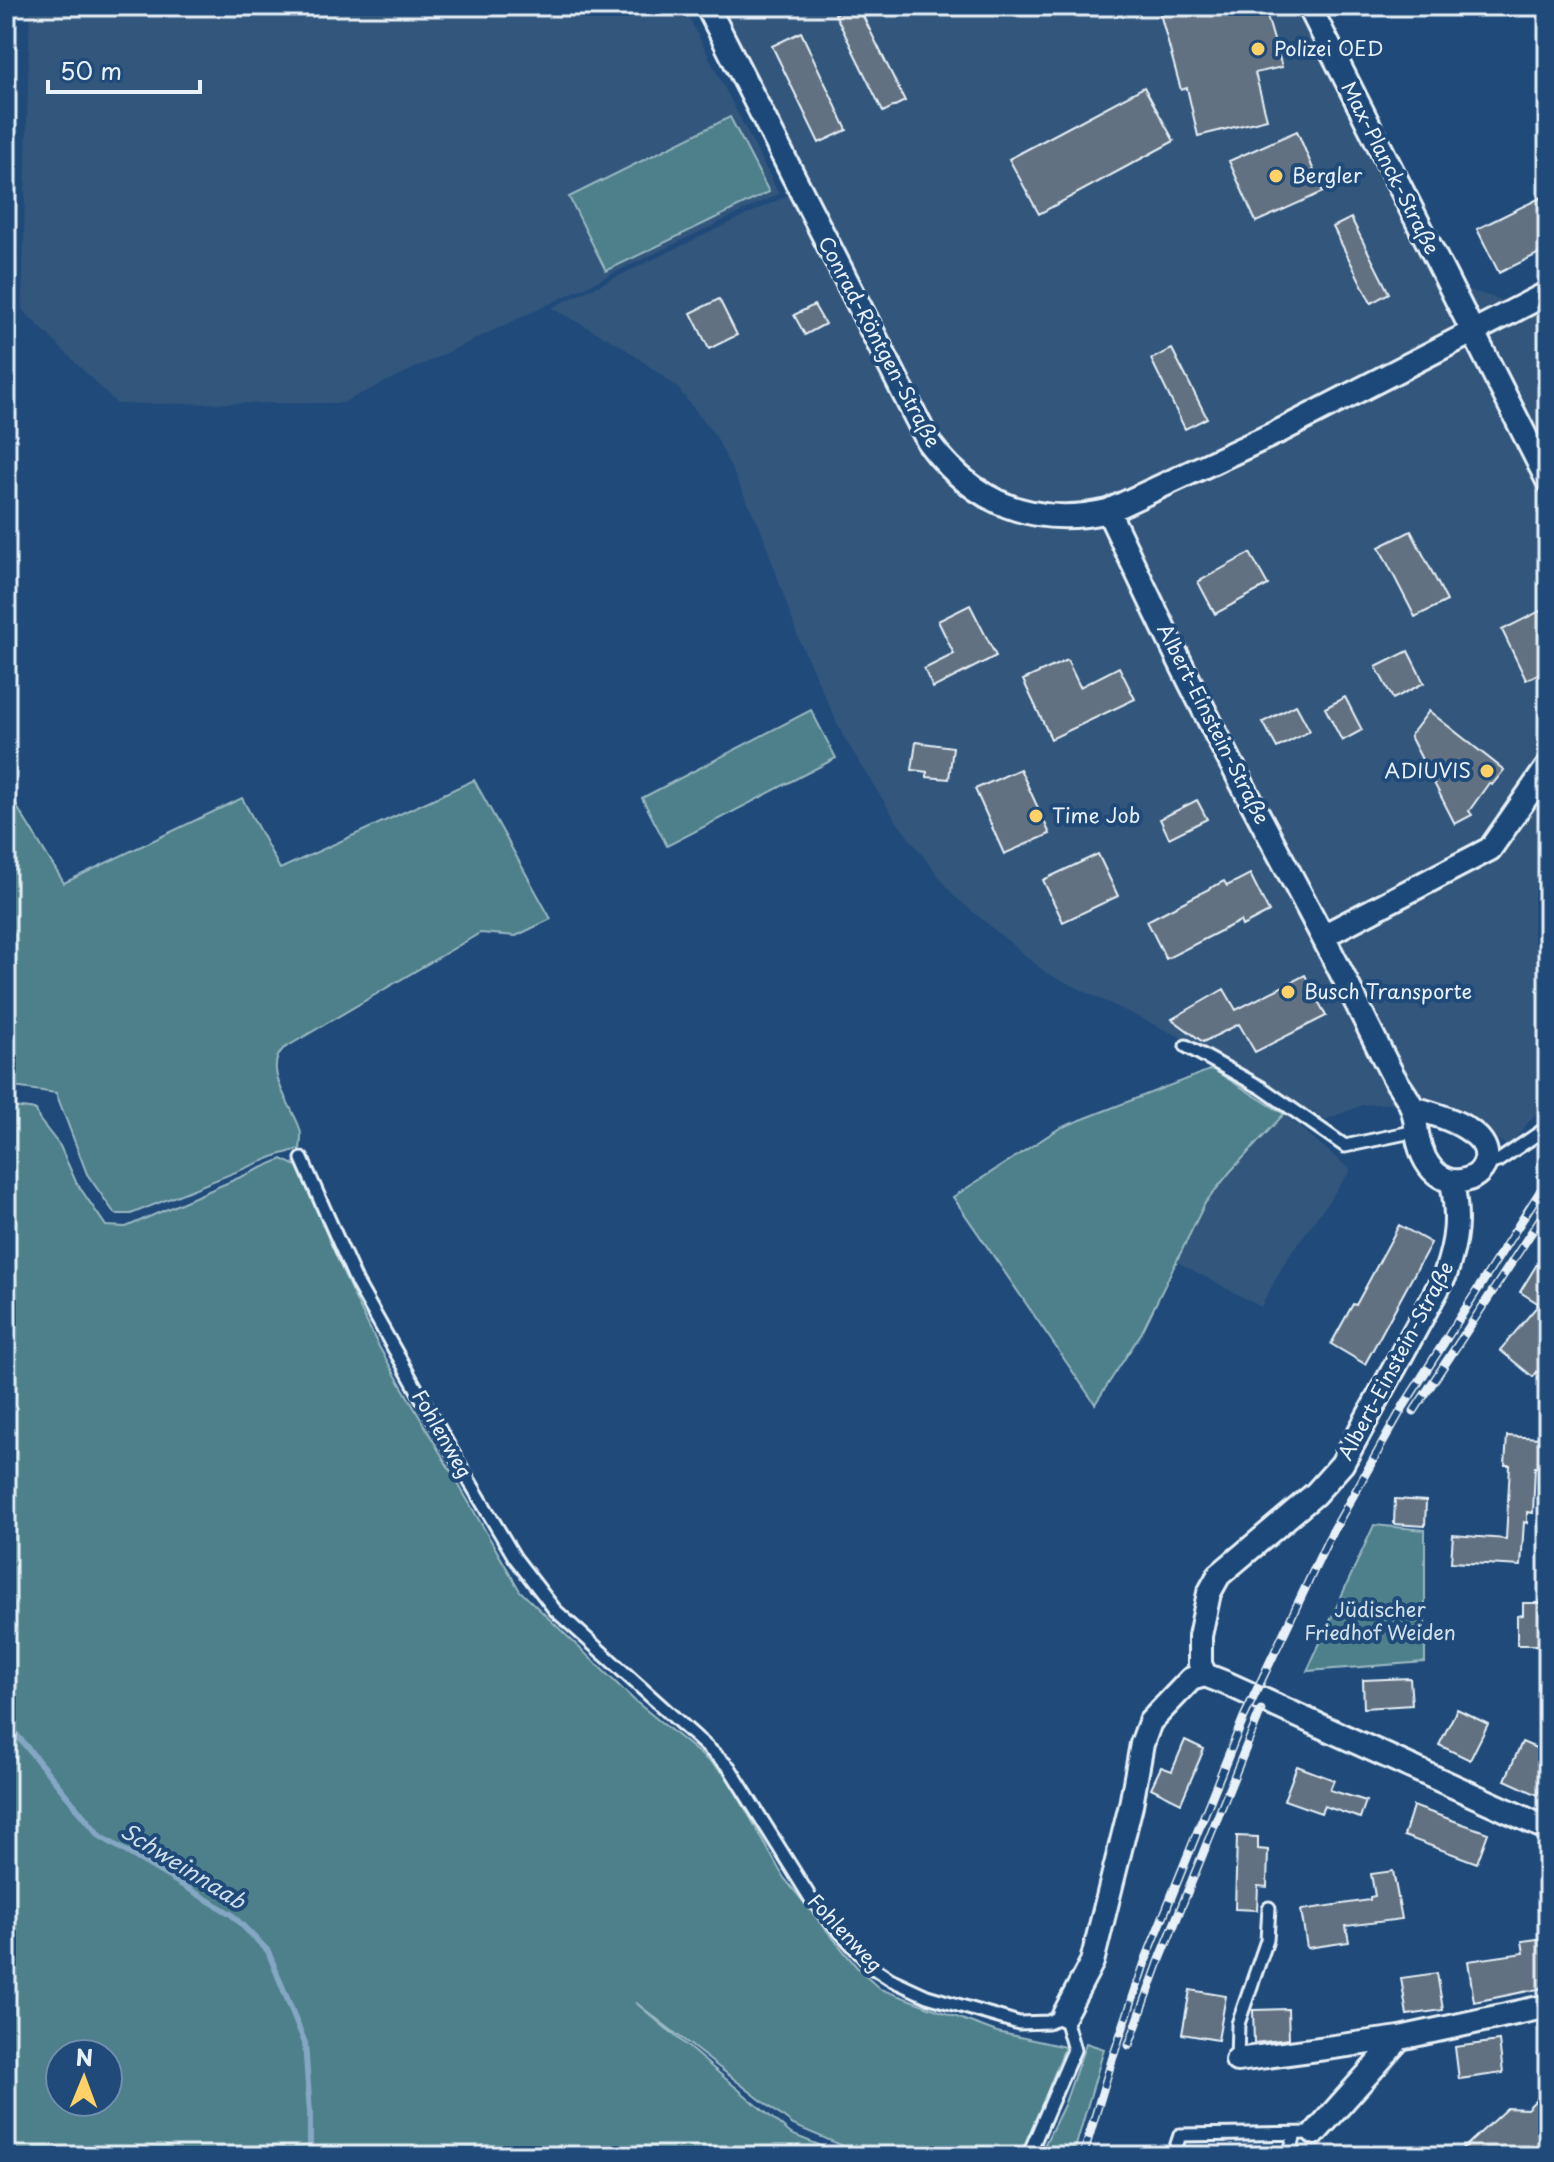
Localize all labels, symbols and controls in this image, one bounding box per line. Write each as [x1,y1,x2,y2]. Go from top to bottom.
place label: Polizei OED [1274,33,1383,63]
marker: Polizei OED [1249,40,1267,58]
scale bar [48,44,200,94]
text: 50 m [60,52,122,88]
street label: Max-Planck-Straße [1334,76,1448,259]
place label: Bergler [1292,160,1363,190]
marker: Bergler [1267,167,1285,185]
street label: Conrad-Röntgen-Straße [811,230,948,453]
street label: Albert-Einstein-Straße [1150,618,1278,829]
place label: ADIUVIS [1385,755,1471,785]
marker: ADIUVIS [1478,762,1496,780]
place label: Time Job [1052,800,1140,830]
marker: Time Job [1027,807,1045,825]
place label: Busch Transporte [1304,976,1472,1006]
marker: Busch Transporte [1279,983,1297,1001]
street label: Albert-Einstein-Straße [1330,1256,1460,1465]
street label: Fohlenweg [405,1384,480,1483]
park label: Jüdischer Friedhof Weiden [1304,1594,1456,1647]
water label: Schweinnaab [115,1813,254,1917]
street label: Fohlenweg [801,1886,890,1978]
north arrow [44,2038,124,2118]
text: N [75,2040,93,2073]

